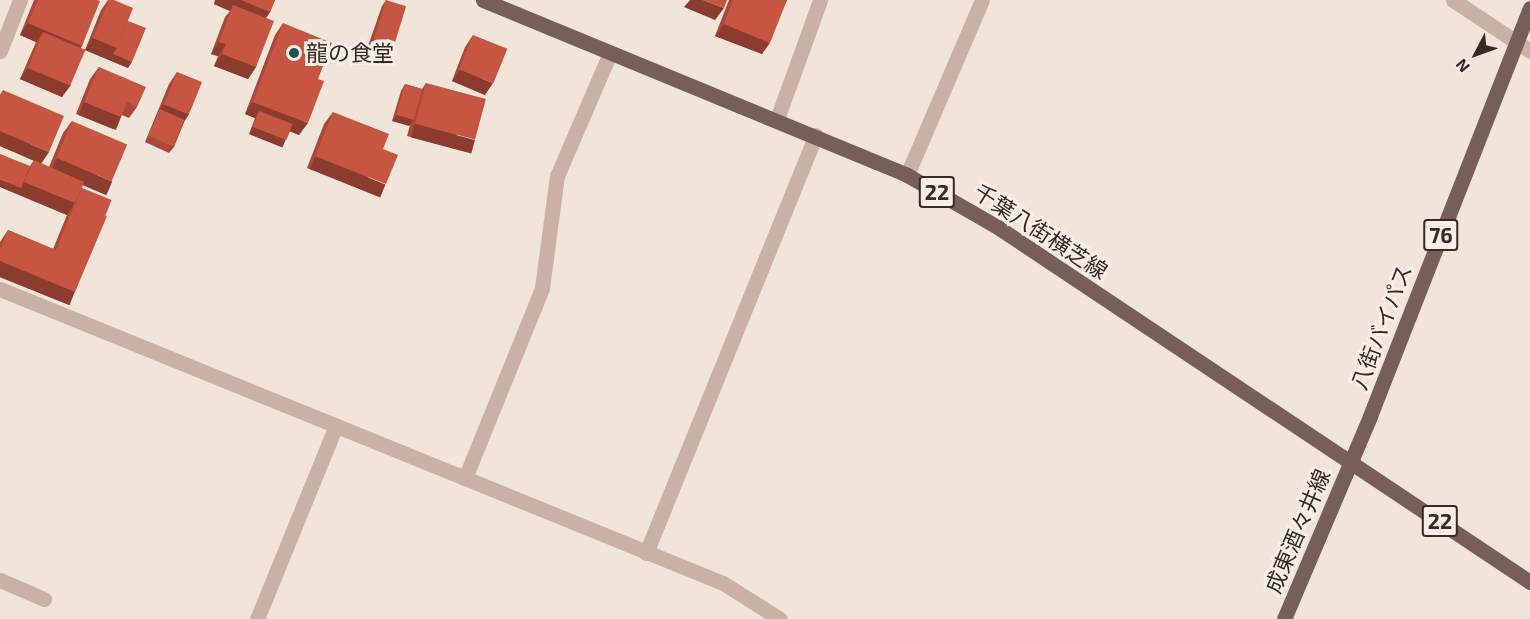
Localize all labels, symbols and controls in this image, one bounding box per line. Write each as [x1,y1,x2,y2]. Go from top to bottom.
north arrow [1446,24,1506,84]
place label: 龍の食堂 [306,40,394,66]
marker: 龍の食堂 [287,46,301,60]
text: N [1451,56,1473,77]
road number: 22 [918,174,956,210]
street label: 千葉八街横芝線 [969,178,1113,284]
road number: 76 [1423,217,1459,253]
street label: 八街バイパス [1345,261,1417,393]
street label: 成東酒々井線 [1259,465,1335,597]
road number: 22 [1420,503,1460,539]

